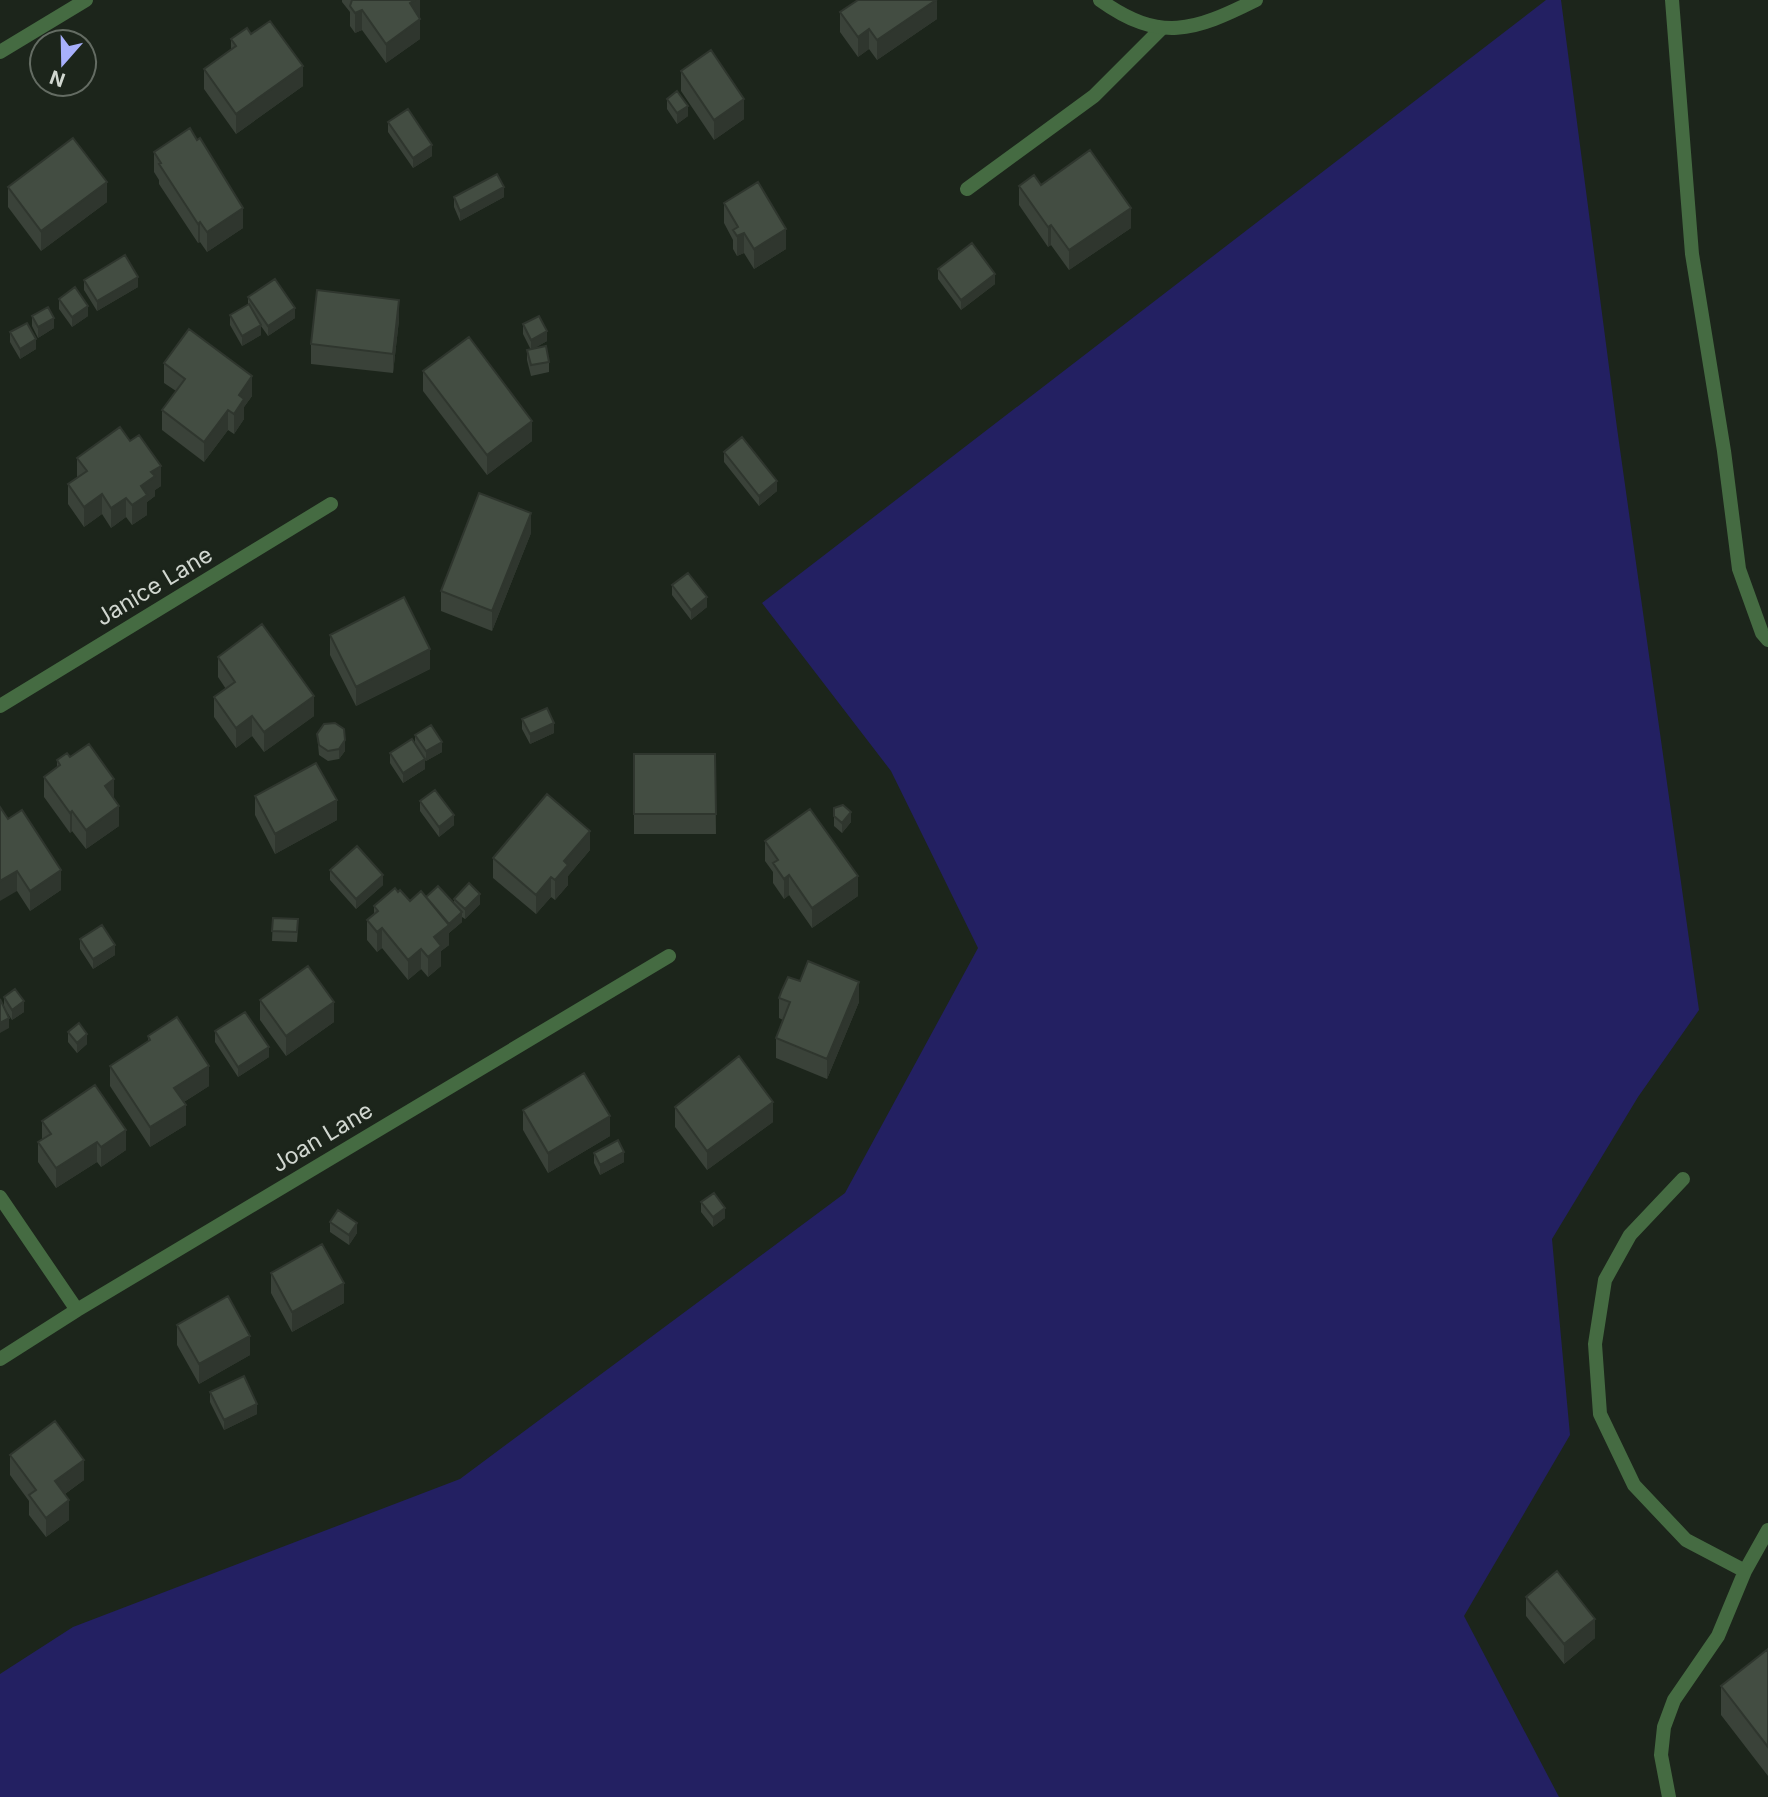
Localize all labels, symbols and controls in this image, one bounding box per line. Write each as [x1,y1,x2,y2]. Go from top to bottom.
north arrow [28,28,98,98]
text: N [47,65,68,92]
street label: Janice Lane [91,540,217,632]
street label: Joan Lane [266,1096,378,1178]

